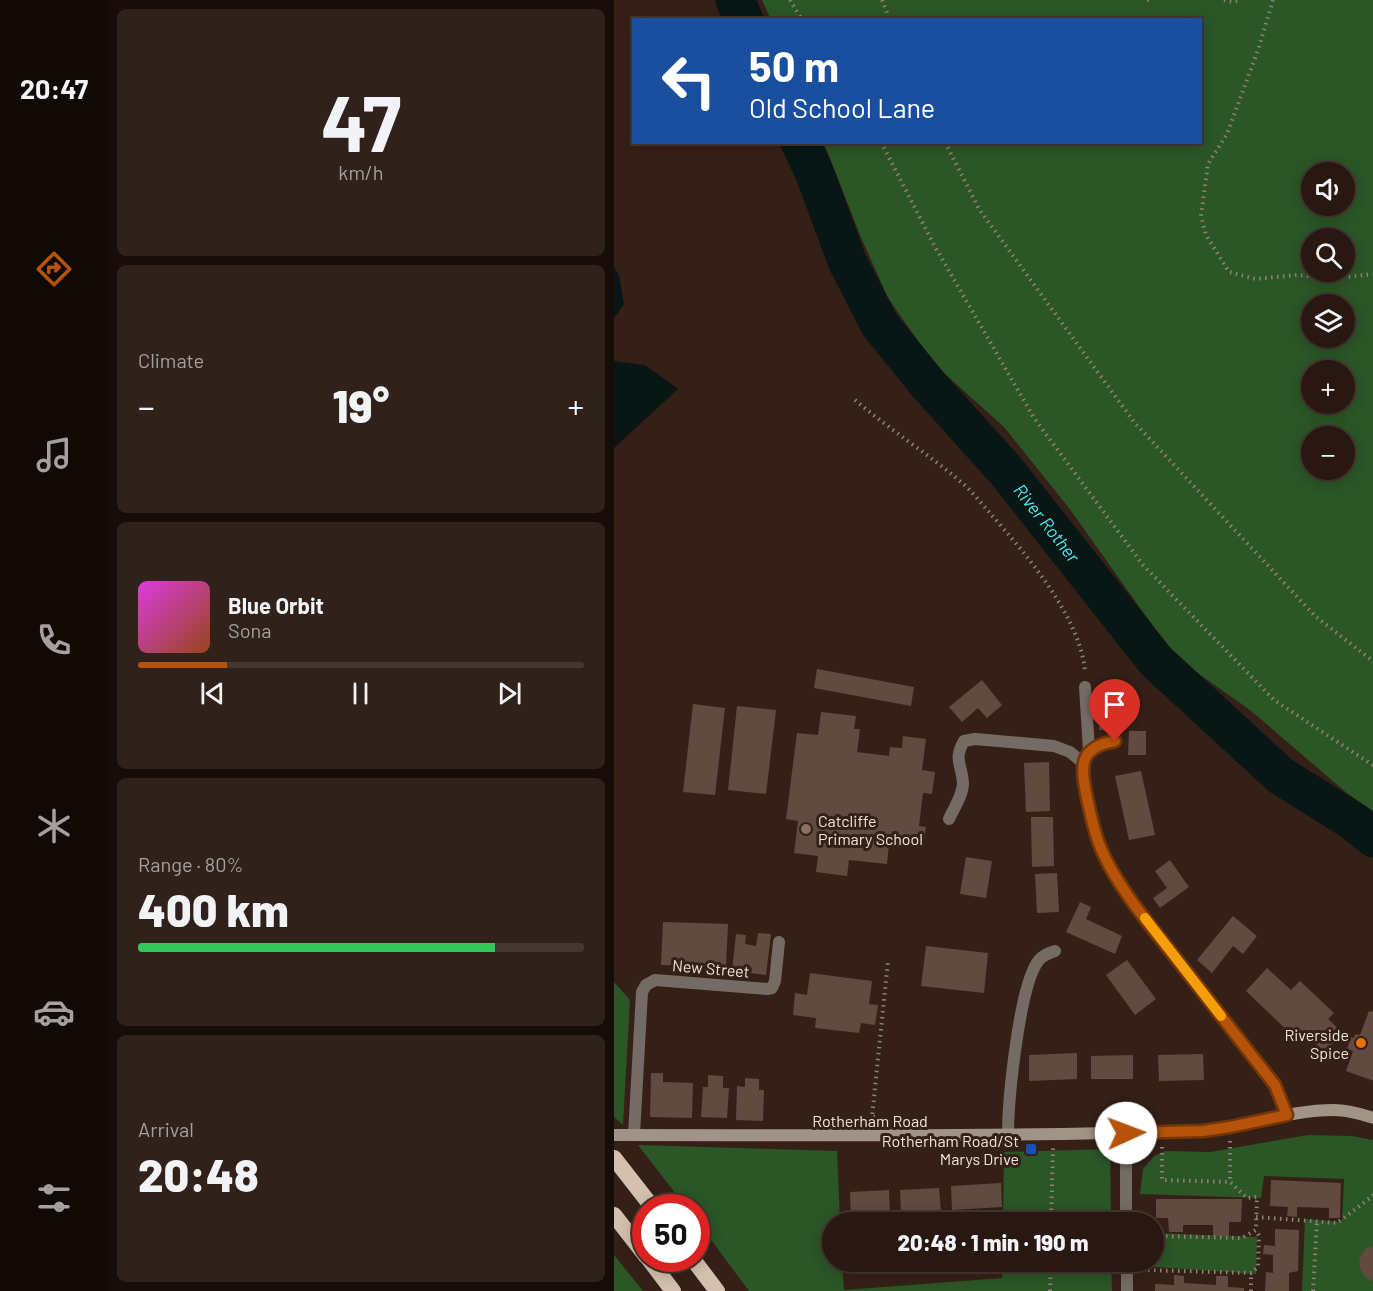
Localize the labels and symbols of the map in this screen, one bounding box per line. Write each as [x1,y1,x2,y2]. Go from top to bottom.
water label: River Rother [1009,479,1085,567]
pin [1089,679,1140,741]
place label: Catcliffe Primary School [818,811,923,848]
marker: Catcliffe Primary School [799,822,813,836]
street label: New Street [672,955,750,981]
place label: Riverside Spice [1284,1025,1349,1062]
marker: Riverside Spice [1354,1036,1368,1050]
position arrow [1094,1101,1158,1165]
street label: Rotherham Road [812,1111,928,1130]
place label: Rotherham Road/St Marys Drive [882,1131,1019,1168]
marker: Rotherham Road/St Marys Drive [1024,1142,1038,1156]
speed limit sign: 50 [632,1194,710,1272]

